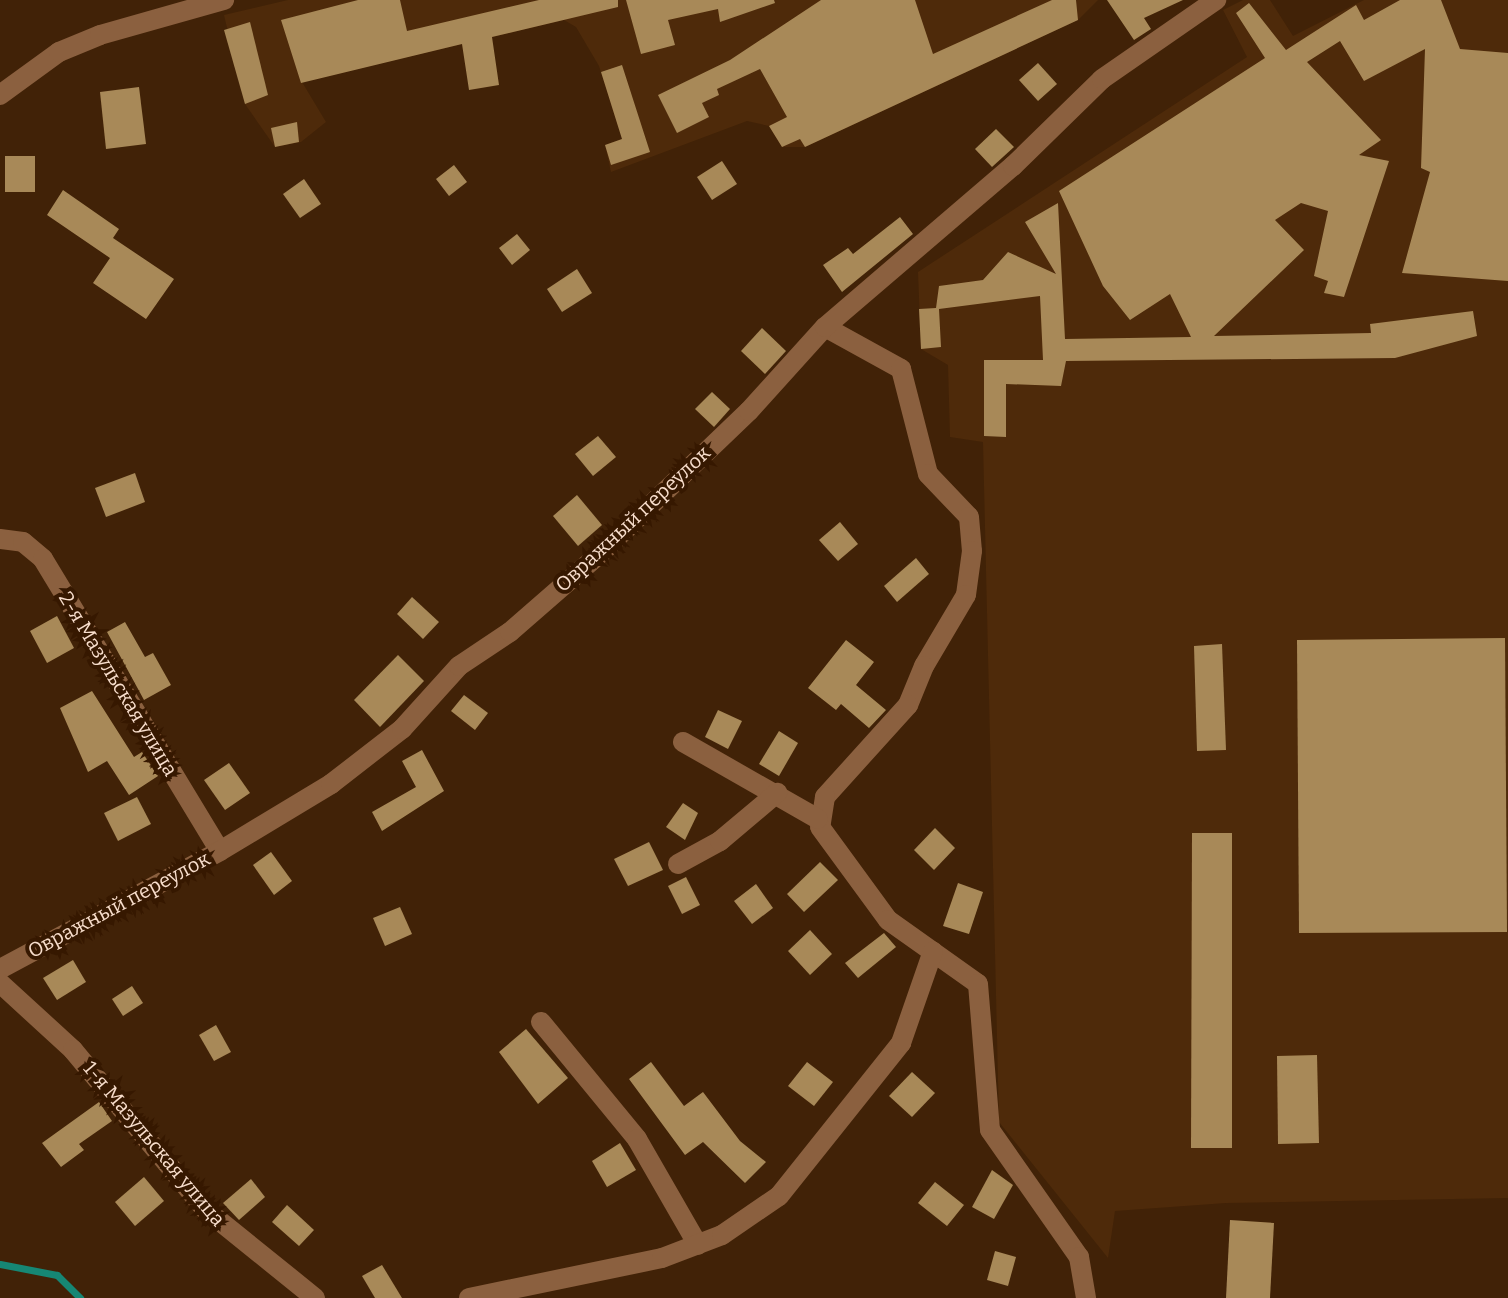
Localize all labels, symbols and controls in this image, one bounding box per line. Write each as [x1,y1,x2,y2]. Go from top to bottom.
street label: Овражный переулок [551,441,715,597]
street label: 2-я Мазульская улица [53,588,183,780]
street label: Овражный переулок [24,847,214,963]
street label: 1-я Мазульская улица [78,1057,230,1231]

